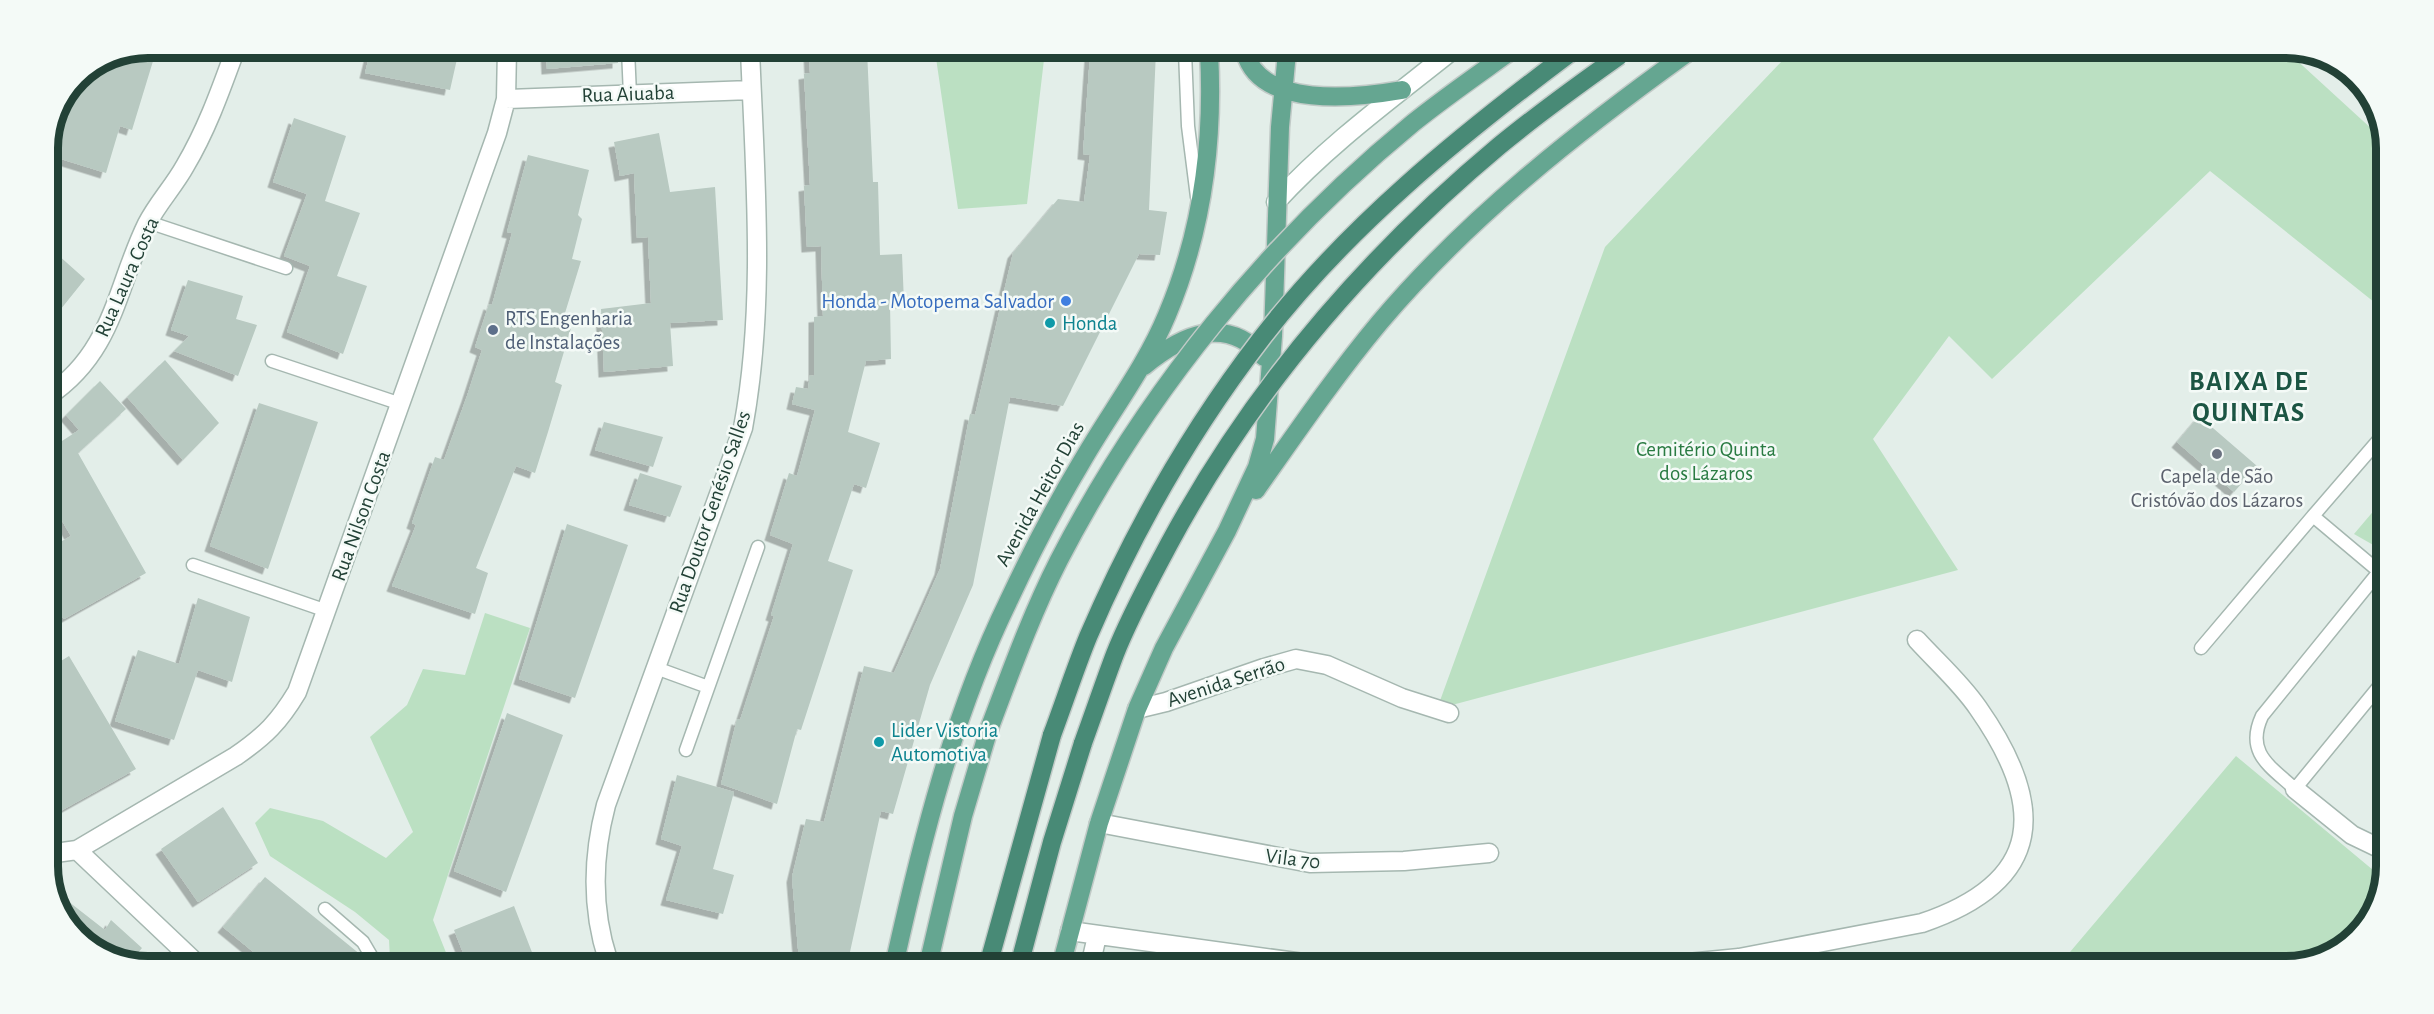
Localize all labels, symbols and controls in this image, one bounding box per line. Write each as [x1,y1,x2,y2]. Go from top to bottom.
street label: Rua Aiuaba [581,82,675,106]
street label: Rua Laura Costa [91,214,163,340]
place label: Honda - Motopema Salvador [821,291,1054,312]
marker: Honda - Motopema Salvador [1059,294,1073,308]
place label: RTS Engenharia de Instalações [505,308,633,353]
place label: Honda [1062,313,1118,334]
marker: Honda [1043,316,1057,330]
marker: RTS Engenharia de Instalações [486,323,500,337]
district label: BAIXA DE QUINTAS [2189,368,2309,427]
street label: Rua Doutor Genésio Salles [665,408,755,616]
street label: Avenida Heitor Dias [992,418,1088,570]
park label: Cemitério Quinta dos Lázaros [1636,439,1776,484]
marker: Capela de São Cristóvão dos Lázaros [2210,447,2224,461]
street label: Rua Nilson Costa [328,448,394,584]
place label: Capela de São Cristóvão dos Lázaros [2131,466,2303,511]
street label: Avenida Serrão [1165,653,1287,711]
place label: Lider Vistoria Automotiva [891,720,999,765]
marker: Lider Vistoria Automotiva [872,735,886,749]
street label: Vila 70 [1264,845,1322,873]

